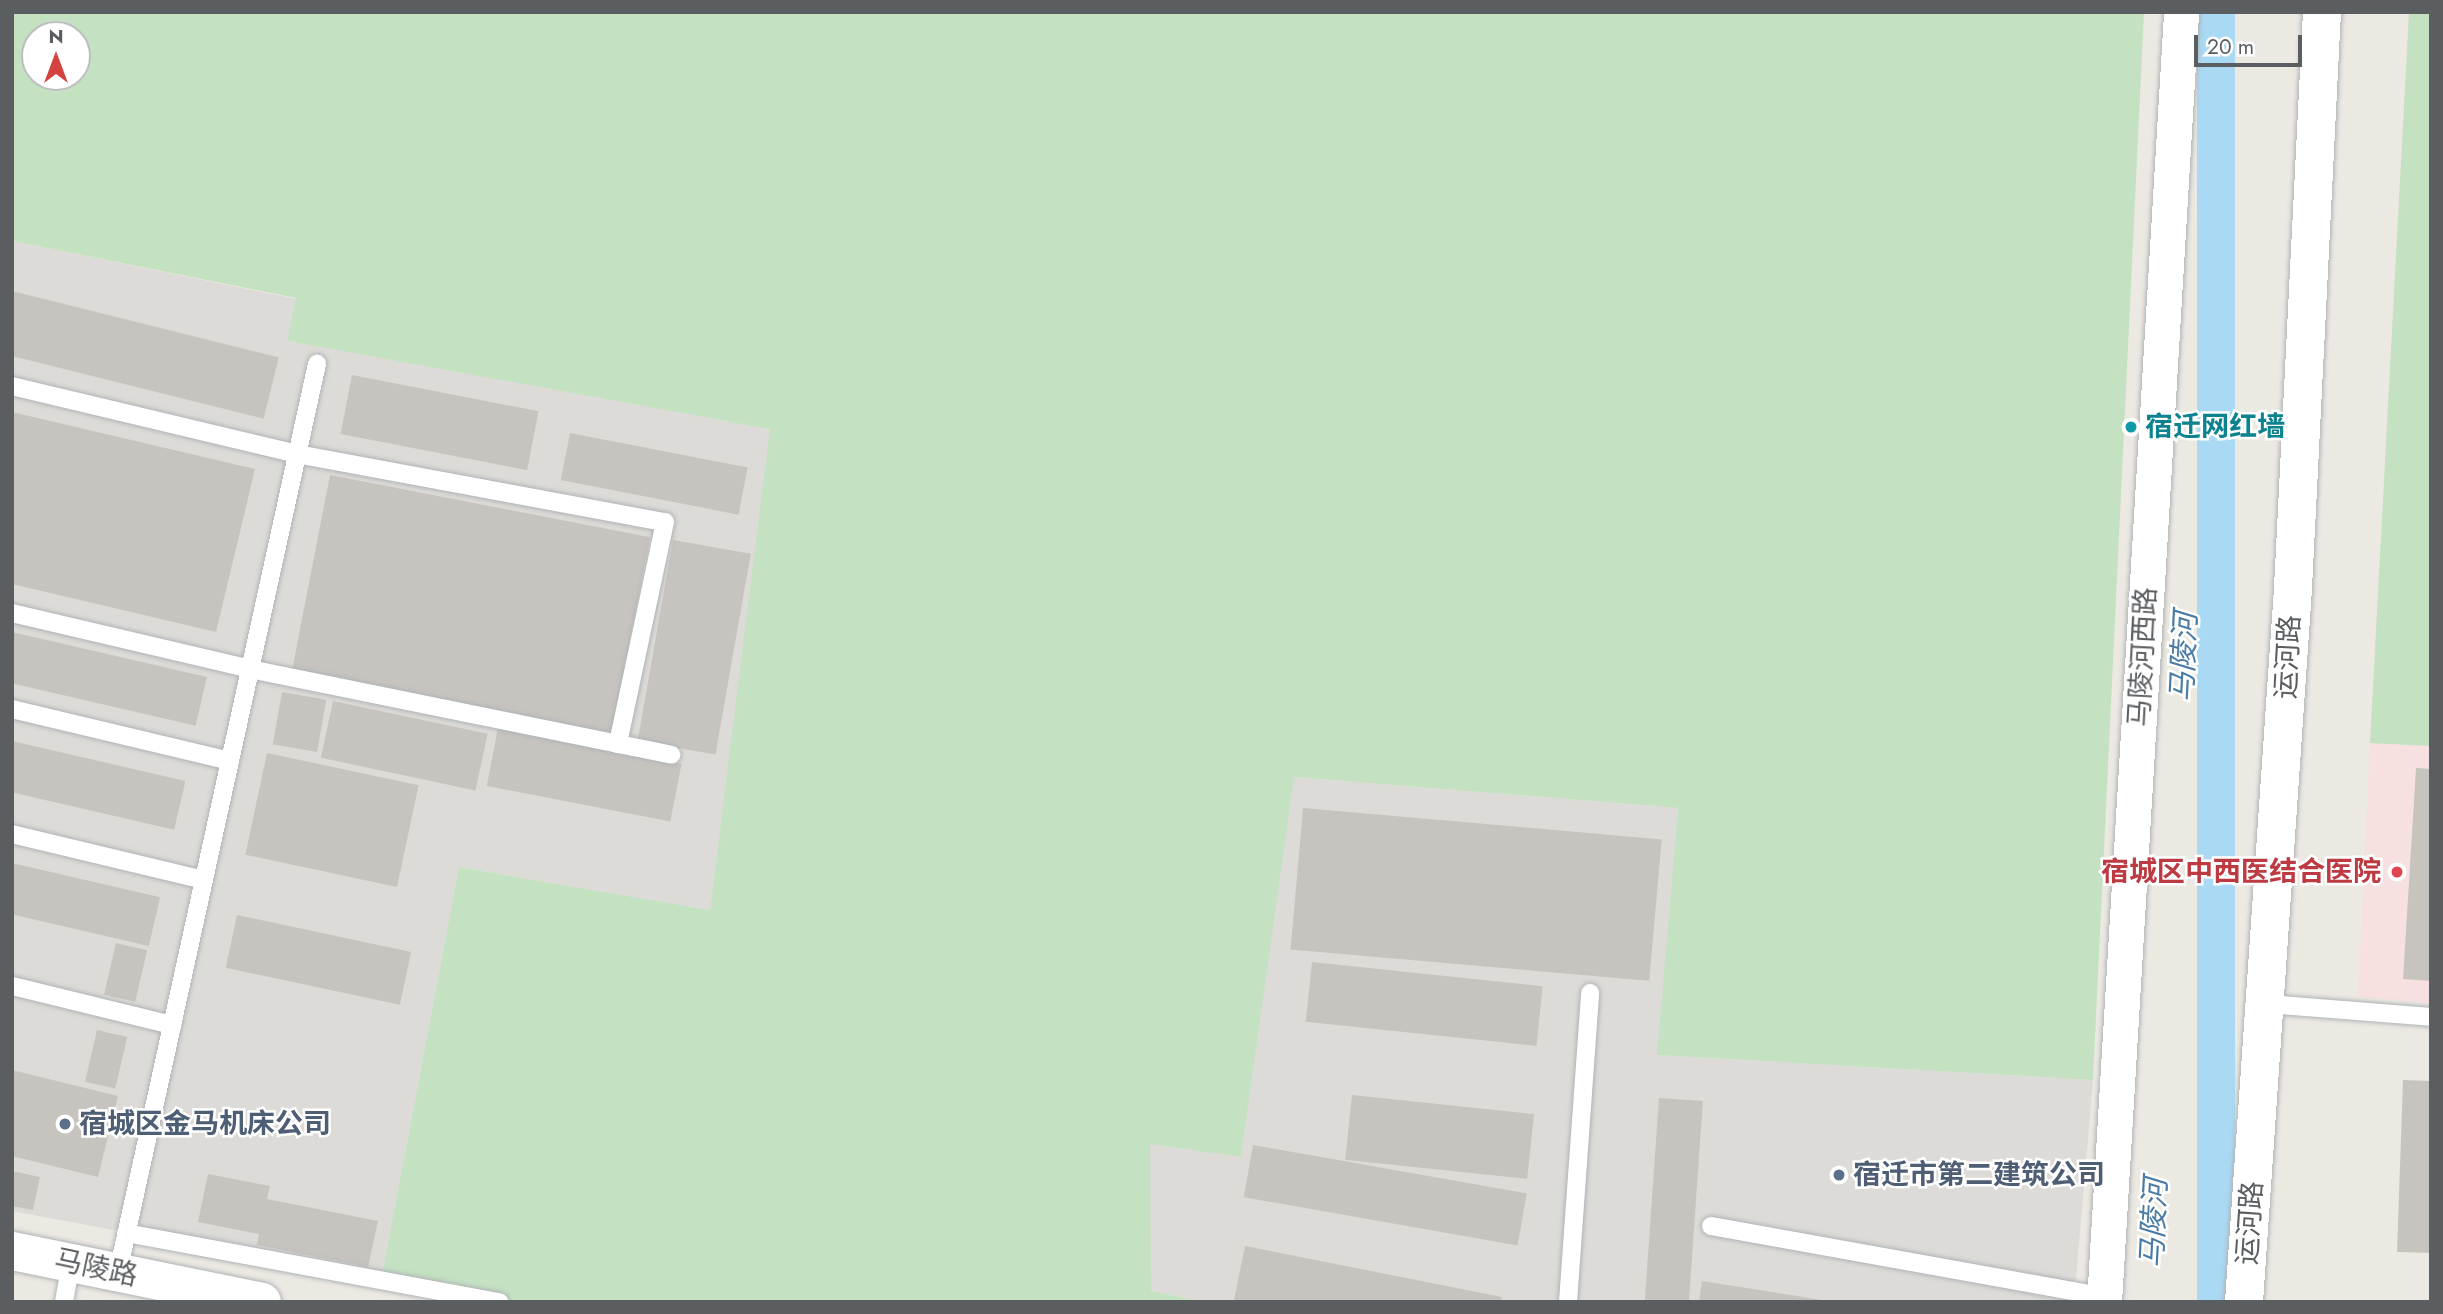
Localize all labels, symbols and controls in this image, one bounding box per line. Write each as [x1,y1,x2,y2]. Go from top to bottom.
north arrow [21,21,91,91]
scale bar [2198,21,2306,65]
text: N [48,23,64,50]
text: 20 m [2207,32,2254,62]
place label: 宿迁网红墙 [2145,410,2285,444]
marker: 宿迁网红墙 [2123,419,2139,435]
street label: 马陵河西路 [2123,586,2163,728]
water label: 马陵河 [2164,611,2204,703]
street label: 运河路 [2269,614,2307,700]
place label: 宿城区中西医结合医院 [2101,855,2381,889]
marker: 宿城区中西医结合医院 [2387,862,2407,882]
place label: 宿城区金马机床公司 [79,1107,331,1141]
marker: 宿城区金马机床公司 [57,1116,73,1132]
place label: 宿迁市第二建筑公司 [1853,1158,2105,1192]
marker: 宿迁市第二建筑公司 [1831,1167,1847,1183]
water label: 马陵河 [2134,1177,2174,1269]
street label: 运河路 [2230,1180,2270,1266]
street label: 马陵路 [51,1243,141,1293]

